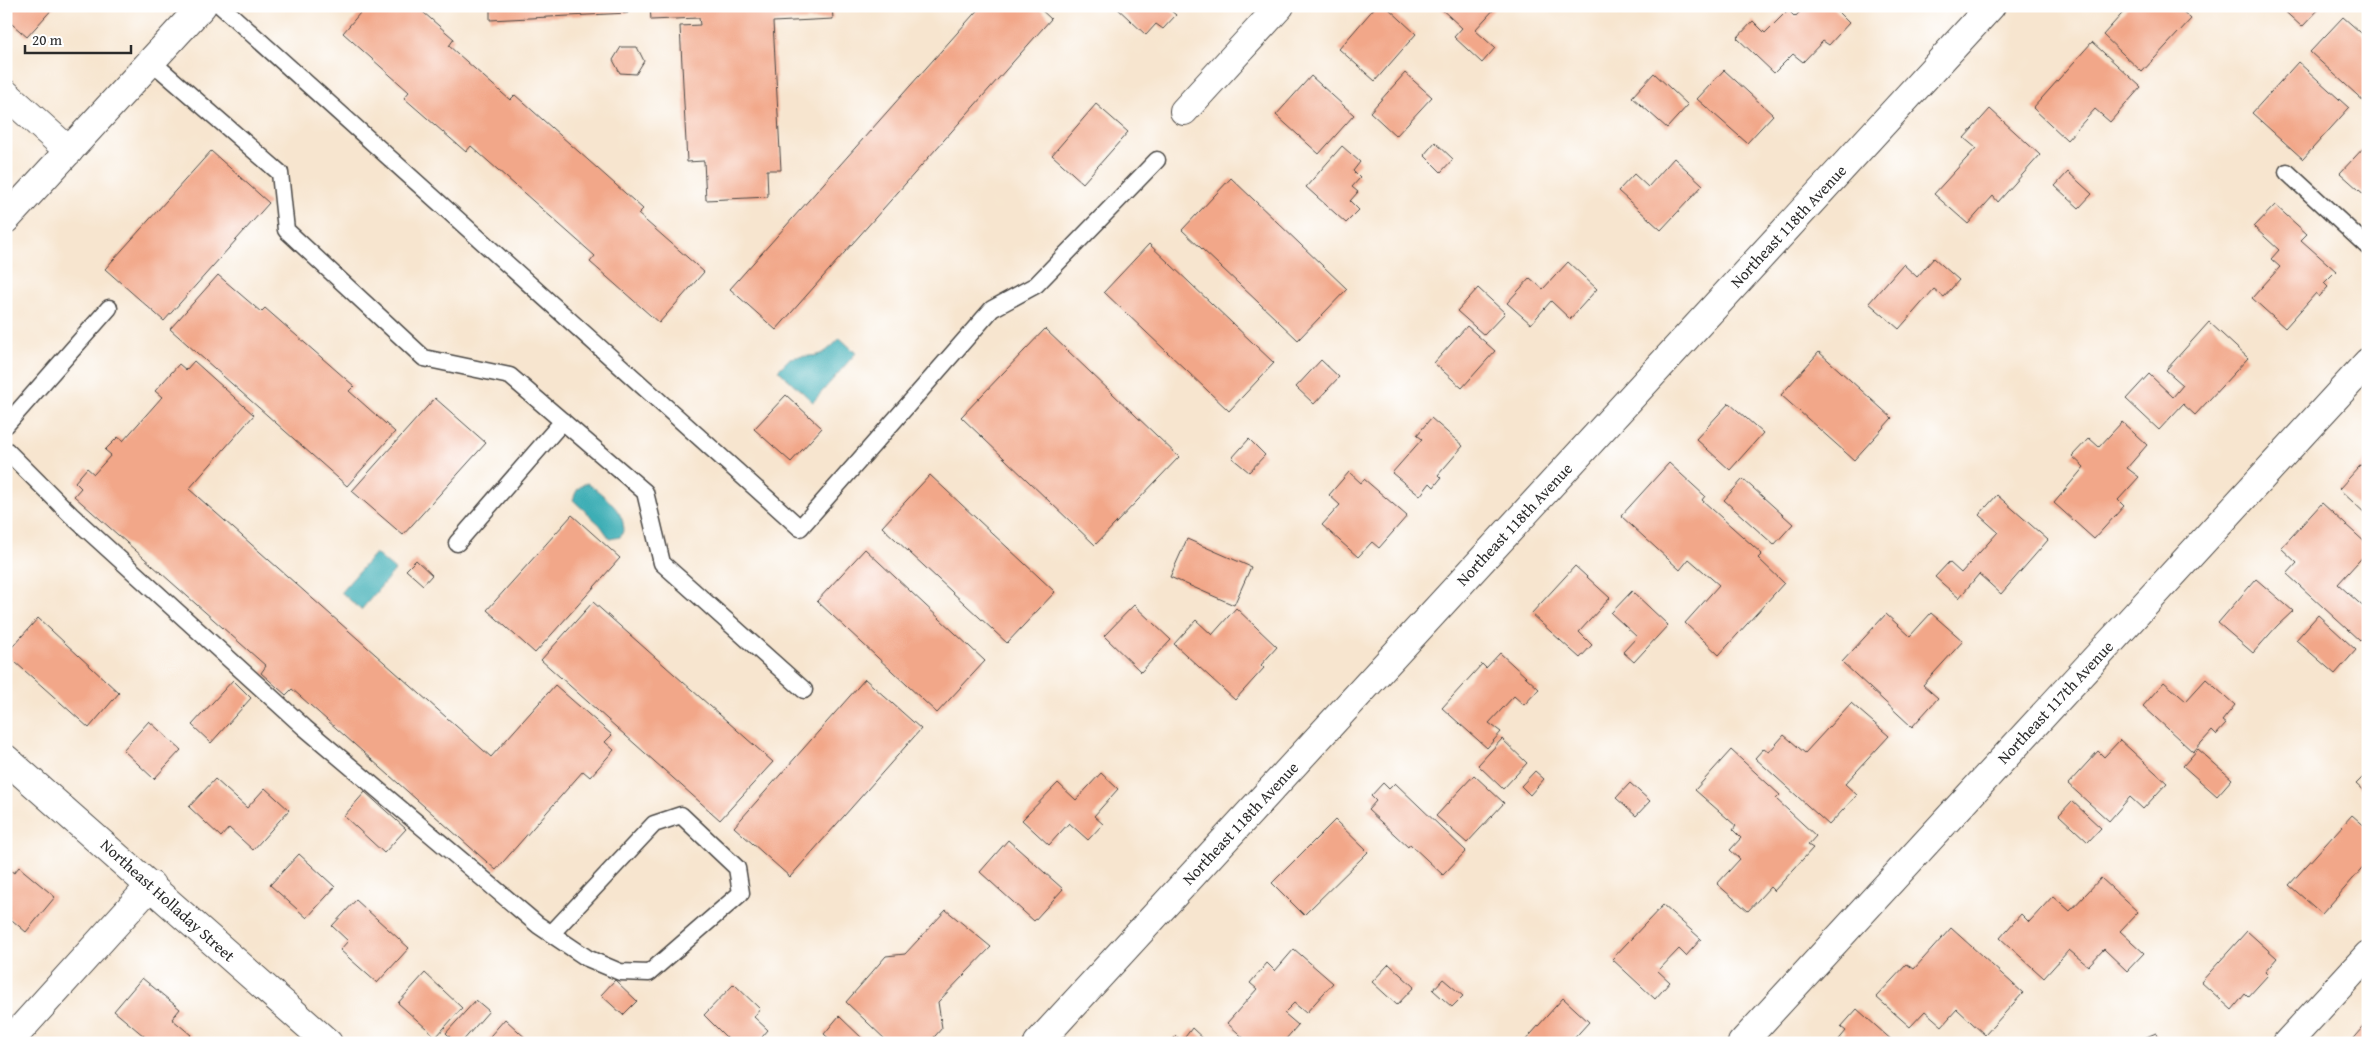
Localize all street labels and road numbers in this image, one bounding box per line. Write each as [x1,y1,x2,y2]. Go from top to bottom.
street label: Northeast 118th Avenue [1724,159,1852,293]
street label: Northeast 118th Avenue [1450,457,1578,591]
street label: Northeast 117th Avenue [1991,635,2119,769]
street label: Northeast 118th Avenue [1176,756,1304,890]
street label: Northeast Holladay Street [95,833,241,967]

